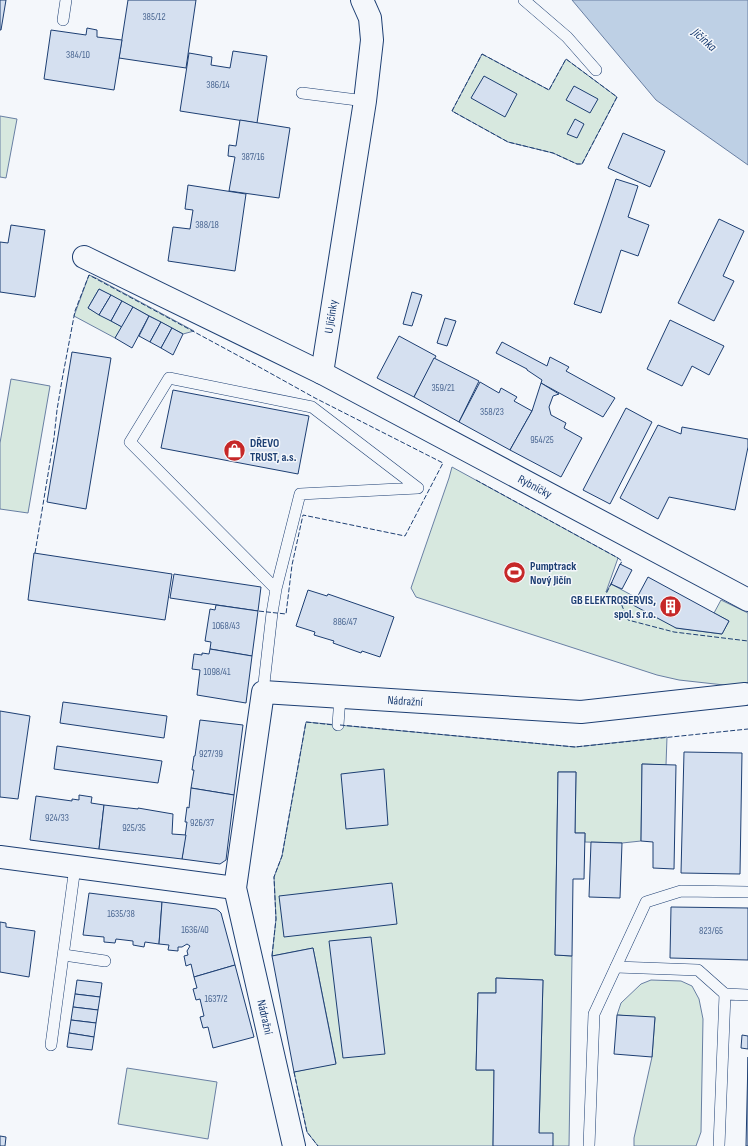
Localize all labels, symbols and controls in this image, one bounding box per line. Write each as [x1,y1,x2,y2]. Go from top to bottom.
house number: 385/12 [142,11,166,23]
water label: Jičínka [688,24,721,55]
house number: 384/10 [66,49,90,61]
house number: 386/14 [206,79,230,91]
house number: 387/16 [241,151,265,163]
house number: 388/18 [195,219,219,231]
street label: U Jičínky [321,298,342,335]
house number: 359/21 [431,382,455,394]
house number: 358/23 [480,406,504,418]
house number: 954/25 [530,434,554,446]
place label: DŘEVO TRUST, a.s. [250,436,297,465]
shop icon: DŘEVO TRUST, a.s. [222,437,248,463]
street label: Rybníčky [515,472,555,502]
place label: Pumptrack Nový Jičín [530,559,576,588]
sports icon: Pumptrack Nový Jičín [502,560,528,586]
place label: GB ELEKTROSERVIS, spol. s r.o. [571,593,656,622]
building icon: GB ELEKTROSERVIS, spol. s r.o. [658,594,684,620]
house number: 886/47 [333,616,357,628]
house number: 1068/43 [212,620,240,632]
house number: 1098/41 [203,666,231,678]
street label: Nádražní [387,693,424,710]
house number: 927/39 [199,748,223,760]
house number: 924/33 [45,812,69,824]
house number: 926/37 [190,817,214,829]
house number: 925/35 [122,822,146,834]
house number: 1635/38 [107,908,135,920]
house number: 1636/40 [181,924,209,936]
house number: 823/65 [699,925,723,937]
house number: 1637/2 [204,993,228,1005]
street label: Nádražní [253,998,276,1037]

